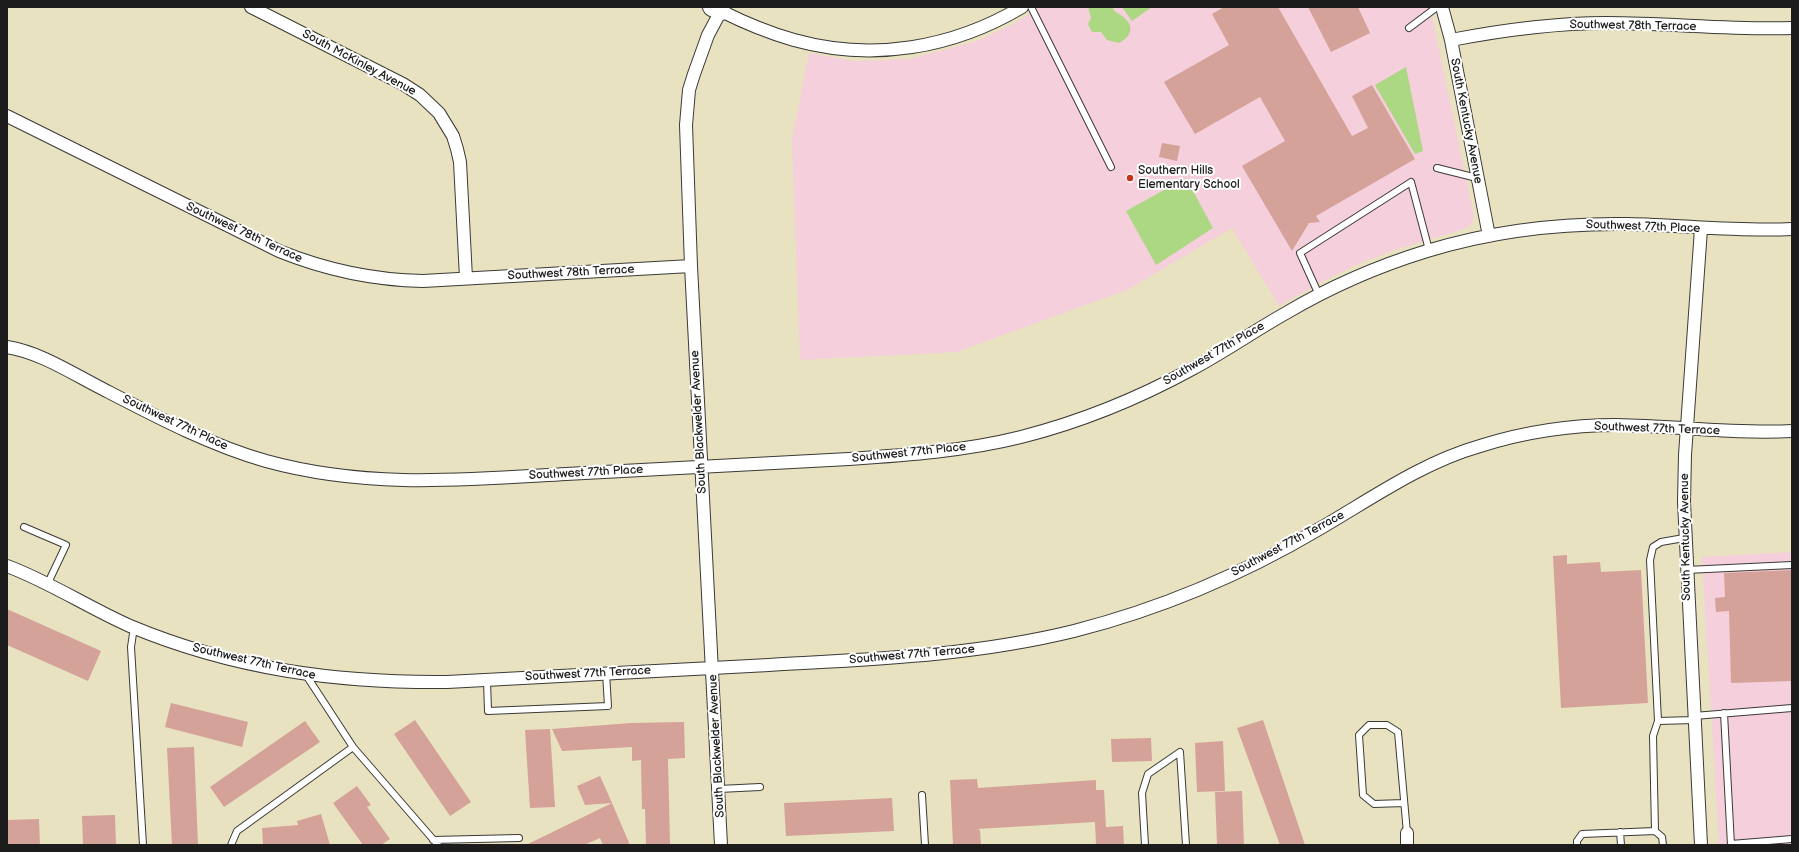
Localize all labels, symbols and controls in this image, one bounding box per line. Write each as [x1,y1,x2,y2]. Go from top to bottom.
street label: Southwest 78th Terrace [1569,18,1697,34]
street label: South McKinley Avenue [300,27,418,99]
street label: South Kentucky Avenue [1447,57,1485,185]
place label: Southern Hills Elementary School [1138,164,1240,192]
marker: Southern Hills Elementary School [1125,173,1135,183]
street label: Southwest 78th Terrace [183,200,305,266]
street label: Southwest 77th Place [1585,218,1701,236]
street label: Southwest 78th Terrace [507,262,635,284]
street label: Southwest 77th Place [1161,319,1267,389]
street label: South Blackwelder Avenue [688,350,710,494]
street label: Southwest 77th Place [120,392,230,454]
street label: Southwest 77th Terrace [1594,420,1720,438]
street label: Southwest 77th Place [851,440,967,466]
street label: Southwest 77th Place [528,463,644,483]
street label: South Kentucky Avenue [1678,473,1694,601]
street label: Southwest 77th Terrace [1229,508,1347,580]
street label: Southwest 77th Terrace [191,641,317,683]
street label: Southwest 77th Terrace [849,642,975,668]
street label: Southwest 77th Terrace [525,664,651,684]
street label: South Blackwelder Avenue [706,674,728,818]

